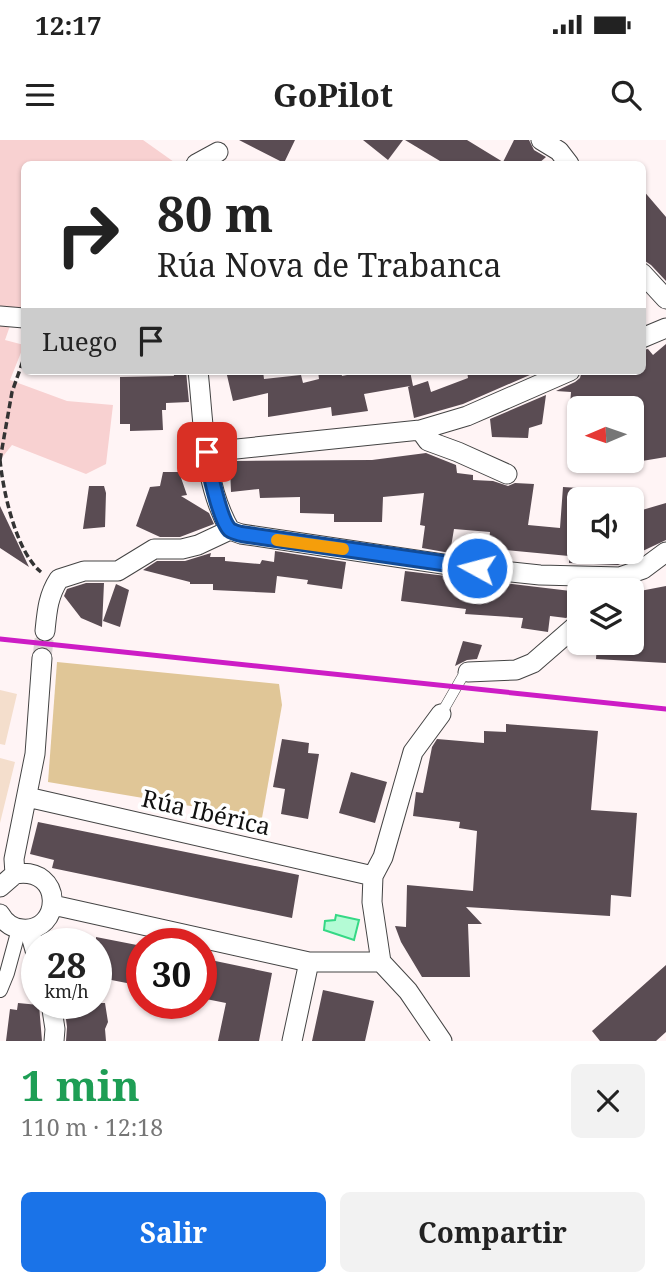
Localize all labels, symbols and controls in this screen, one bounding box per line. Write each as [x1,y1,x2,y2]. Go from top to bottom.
text: 12:17 [35,7,102,43]
text: GoPilot [273,73,393,116]
icon: menu [21,76,59,114]
icon: search [607,76,645,114]
text: 80 m [157,180,273,246]
icon: right [42,189,133,280]
text: Rúa Nova de Trabanca [157,243,502,286]
icon: arrive [132,322,170,360]
text: Luego [42,323,118,359]
north arrow [567,396,644,472]
map controls [567,396,644,655]
pin [177,422,237,482]
icon: arrive [188,433,226,471]
button: sound [567,487,644,564]
position arrow [440,531,514,605]
button: layers [567,578,644,655]
street label: Rúa Ibérica [139,781,274,842]
speed limit sign: 30 [126,928,217,1019]
text: 28 [47,941,86,988]
text: km/h [44,979,89,1003]
text: 1 min [21,1056,140,1113]
button: close [571,1064,645,1138]
text: 110 m · 12:18 [21,1111,163,1143]
button: Salir [21,1192,326,1272]
button: Compartir [340,1192,645,1272]

